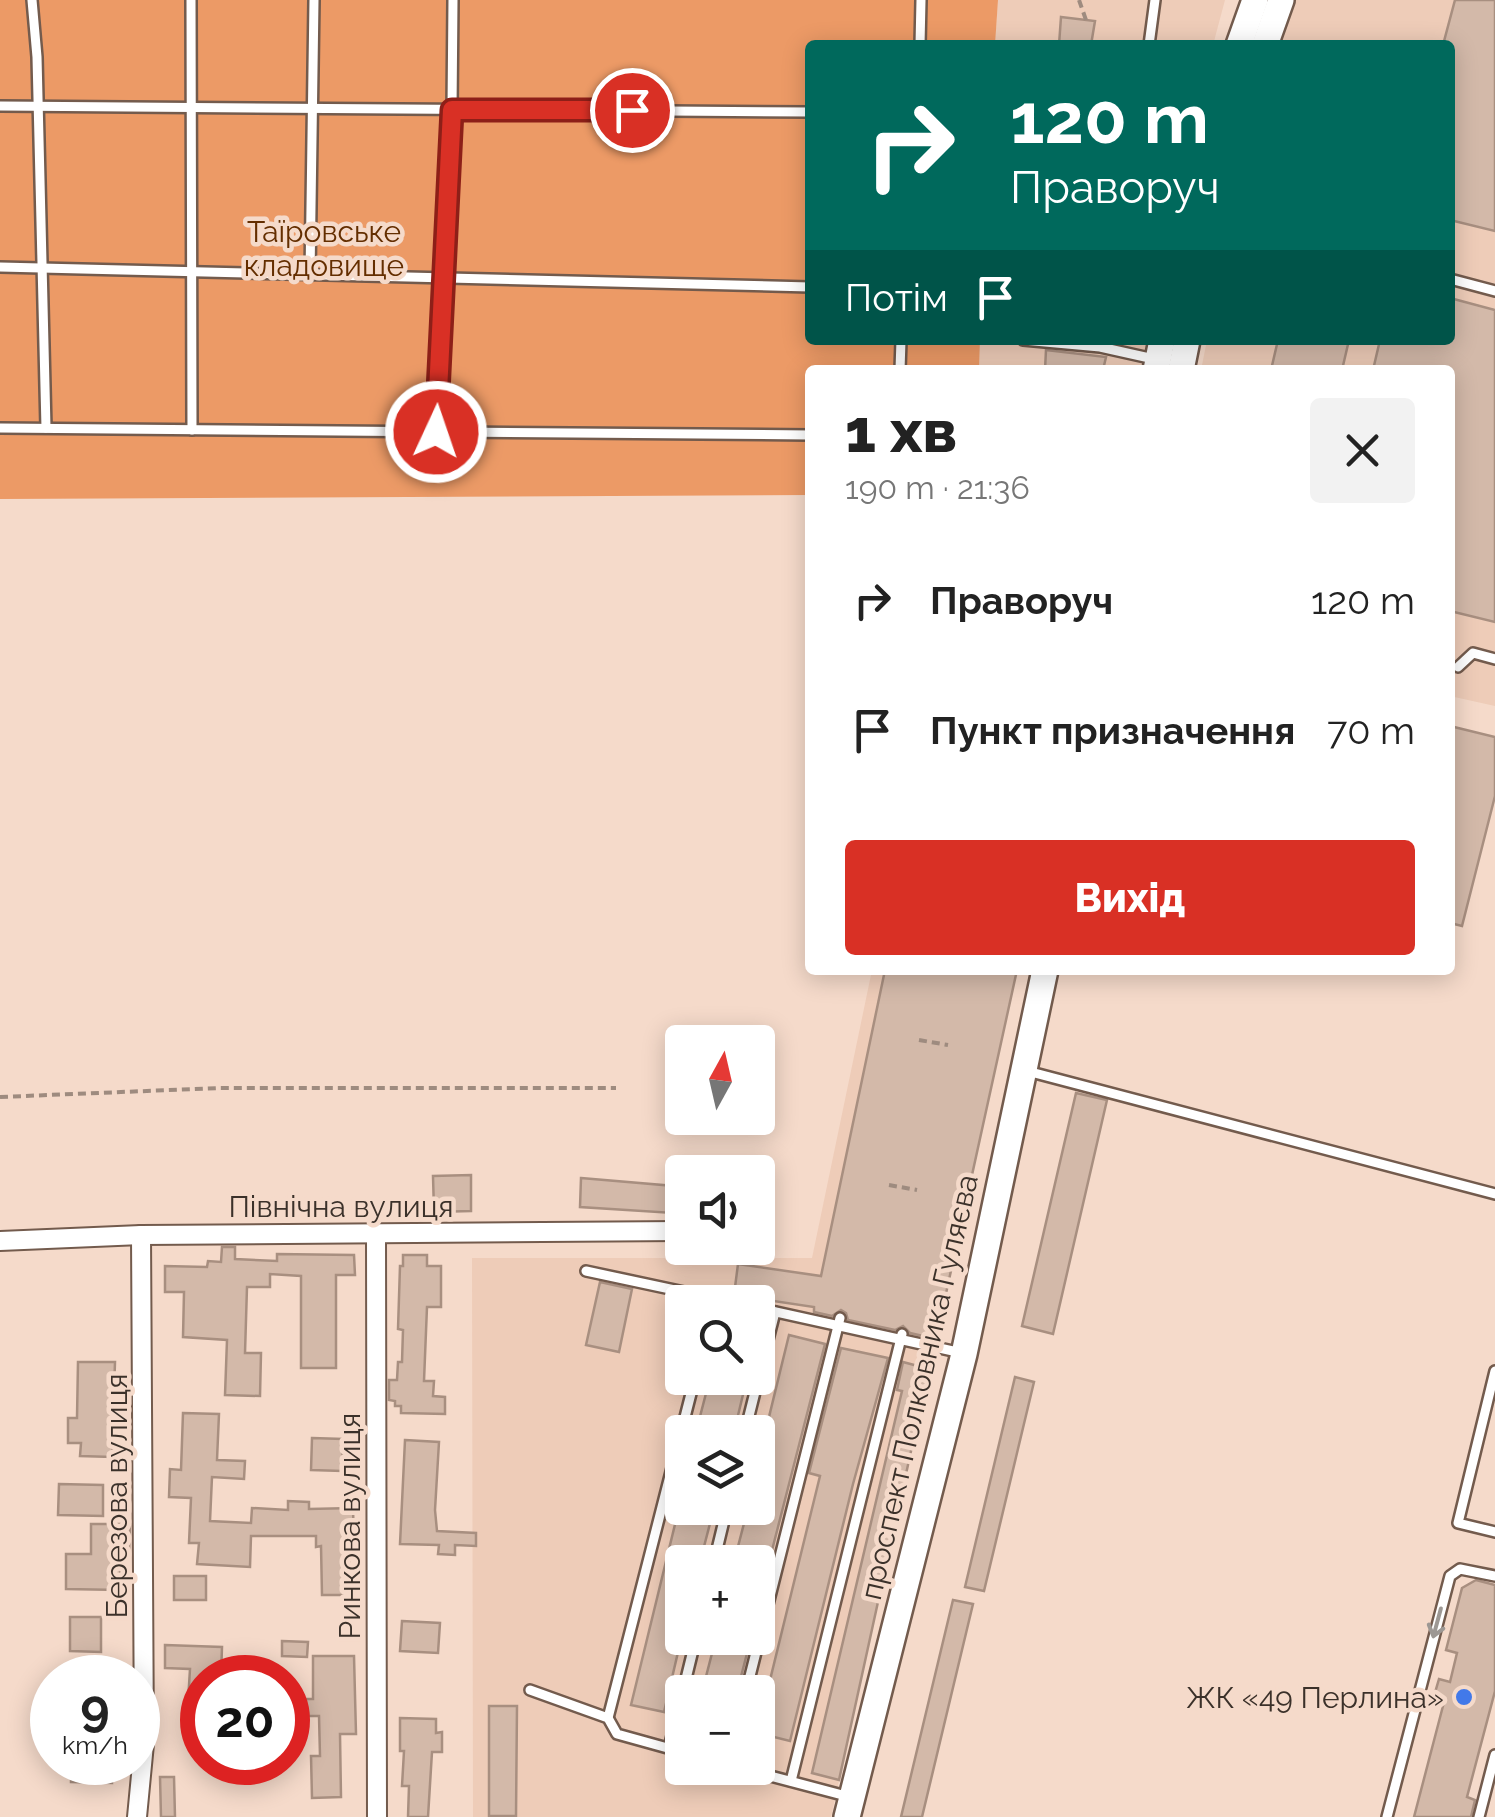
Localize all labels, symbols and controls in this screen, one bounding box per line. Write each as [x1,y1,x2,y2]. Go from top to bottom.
pin [590,68,675,153]
text: 120 m [1010,77,1209,159]
icon: right [845,80,975,210]
icon: arrive [605,83,660,138]
text: Праворуч [1010,161,1220,214]
park label: Таїровське кладовище [244,214,404,283]
icon: arrive [968,270,1023,325]
text: Потім [845,275,948,320]
position arrow [384,380,488,484]
text: 1 хв [845,396,957,466]
button: close [1310,398,1415,503]
text: 190 m · 21:36 [845,469,1030,506]
icon: right [845,573,900,628]
text: Праворуч [930,578,1113,623]
text: 120 m [1311,578,1415,623]
icon: arrive [845,703,900,758]
text: Пункт призначення [930,708,1295,753]
text: 70 m [1327,708,1415,753]
button: Вихід [845,840,1415,955]
north arrow [665,1025,775,1135]
map controls [665,1025,775,1785]
button: sound [665,1155,775,1265]
street label: проспект Полковника Гуляєва [853,1171,985,1603]
street label: Північна вулиця [228,1189,454,1224]
button: search [665,1285,775,1395]
street label: Березова вулиця [99,1373,134,1619]
street label: Ринкова вулиця [332,1413,367,1639]
button: layers [665,1415,775,1525]
button: + [665,1545,775,1655]
one-way arrow [1427,1607,1446,1638]
speed limit sign: 20 [180,1655,310,1785]
button: − [665,1675,775,1785]
text: 9 [80,1678,110,1737]
place label: ЖК «49 Перлина» [1186,1680,1444,1715]
marker: ЖК «49 Перлина» [1453,1686,1475,1708]
text: km/h [62,1730,128,1760]

